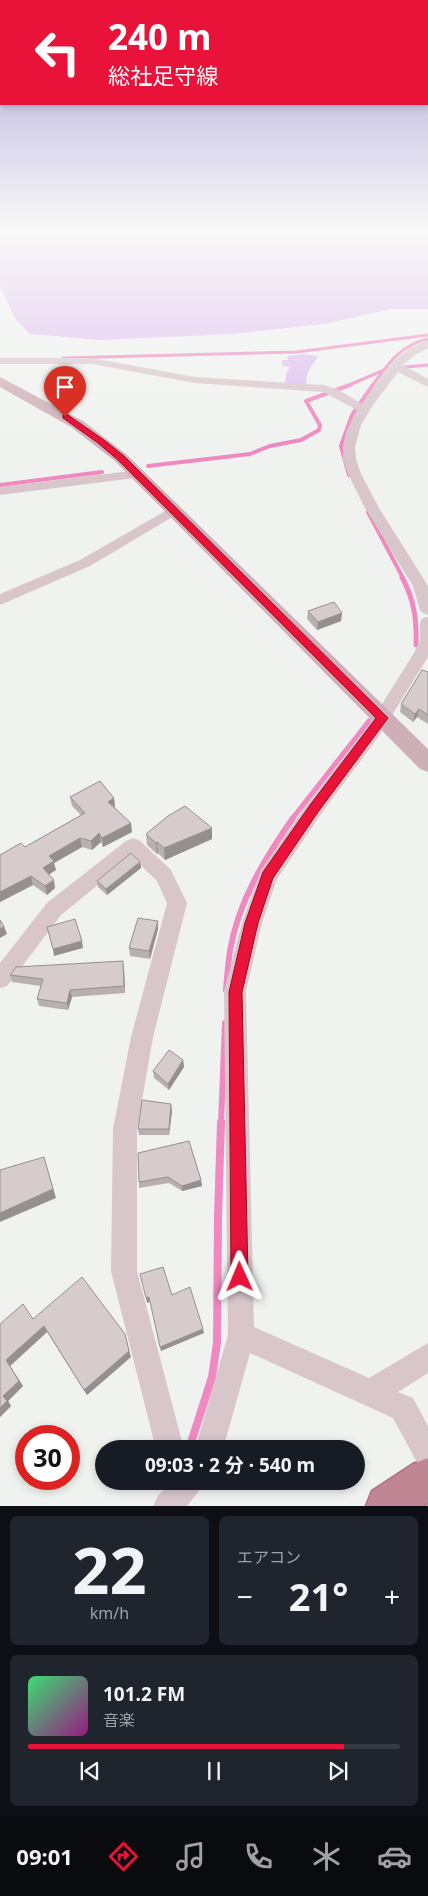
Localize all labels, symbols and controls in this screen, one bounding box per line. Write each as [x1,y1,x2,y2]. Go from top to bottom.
text: 240 m [108,13,211,60]
icon: left [25,20,90,85]
text: 総社足守線 [108,60,218,90]
pin [44,366,86,417]
icon: arrive [51,373,79,401]
position arrow [213,1250,265,1302]
speed limit sign: 30 [15,1425,80,1490]
text: 09:03 · 2 分 · 540 m [145,1452,315,1478]
text: 22 [72,1525,147,1613]
text: エアコン [237,1546,301,1568]
text: 21° [289,1570,348,1622]
text: − [237,1577,253,1615]
text: + [384,1577,400,1615]
text: km/h [90,1602,129,1624]
text: 101.2 FM [103,1681,185,1707]
text: 音楽 [103,1709,135,1731]
icon: previous [76,1757,104,1785]
icon: pause [200,1757,228,1785]
icon: next [324,1757,352,1785]
icon: directions [106,1839,141,1874]
icon: music [173,1839,208,1874]
icon: phone [241,1839,276,1874]
icon: climate [309,1839,344,1874]
icon: car [377,1839,412,1874]
text: 09:01 [16,1841,73,1871]

